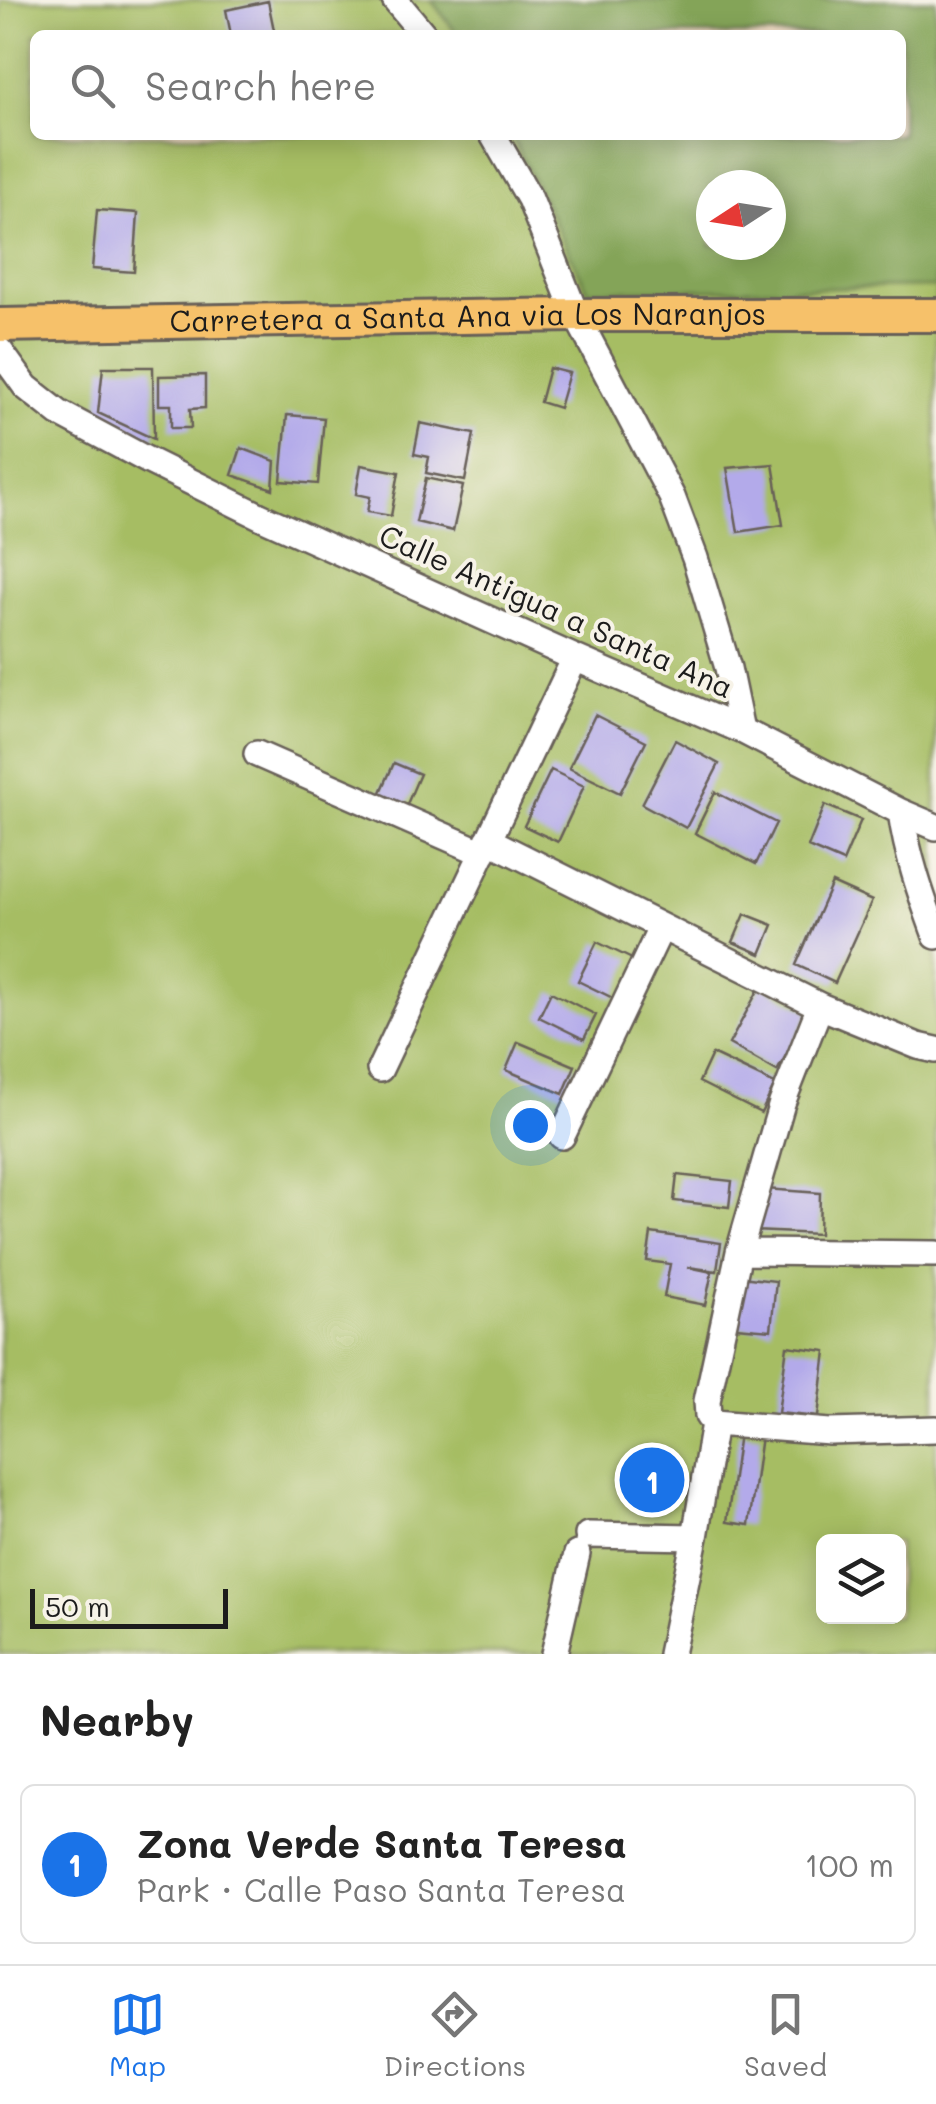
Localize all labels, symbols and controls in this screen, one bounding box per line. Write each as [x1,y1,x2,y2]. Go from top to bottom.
search box [30,30,906,140]
icon: search [65,58,120,113]
text: Search here [145,60,376,110]
north arrow [696,170,786,260]
street label: Carretera a Santa Ana via Los Naranjos [169,293,766,340]
street label: Calle Antigua a Santa Ana [374,514,740,706]
your location [505,1100,556,1151]
pin: 1 [620,1442,684,1518]
map controls [816,1534,906,1624]
button: layers [816,1534,906,1624]
scale bar [30,1584,228,1628]
text: 50 m [45,1588,110,1624]
text: Nearby [40,1692,194,1747]
text: Zona Verde Santa Teresa [137,1818,627,1868]
text: 1 [67,1843,82,1885]
text: 100 m [804,1843,894,1885]
text: Park · Calle Paso Santa Teresa [137,1868,626,1910]
tab: Map [109,1987,166,2083]
tab: Directions [384,1987,526,2083]
tab: Saved [744,1987,827,2083]

